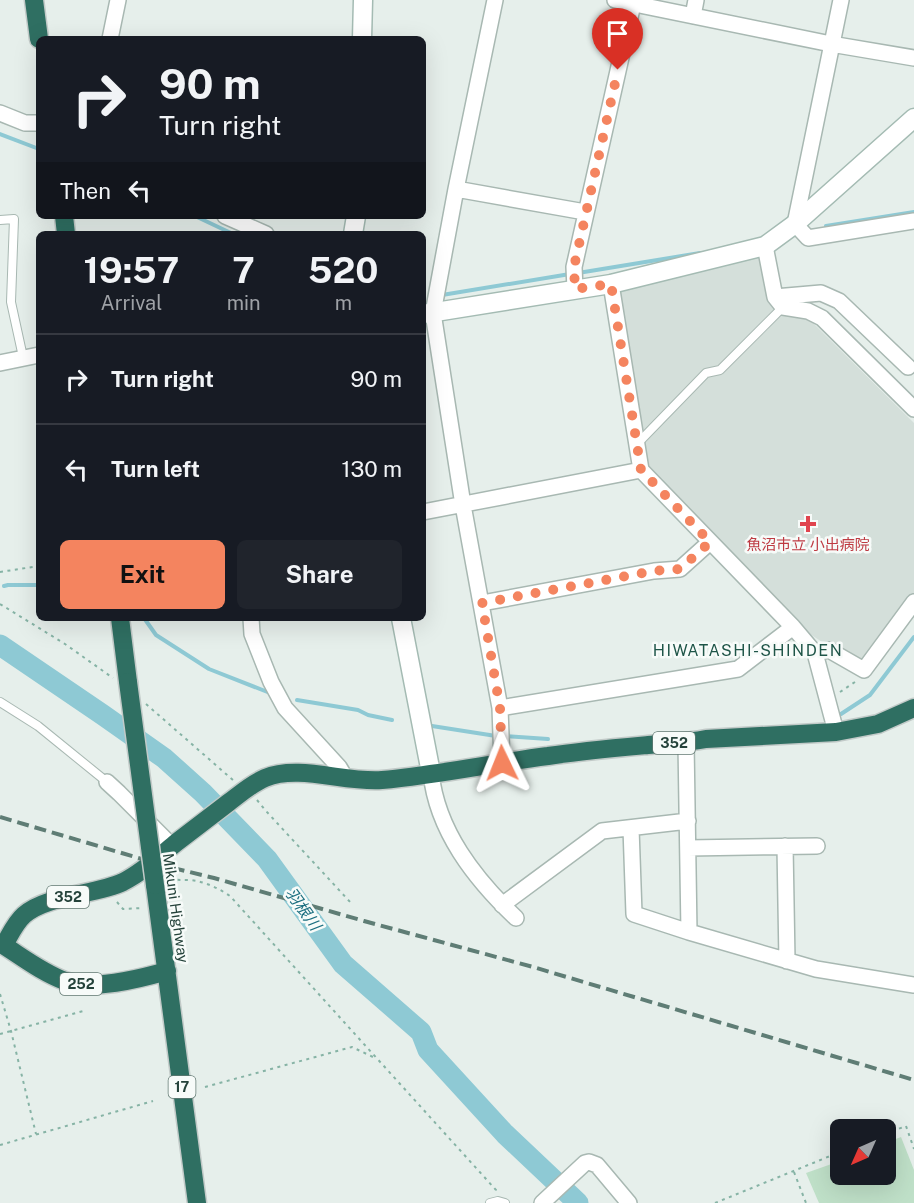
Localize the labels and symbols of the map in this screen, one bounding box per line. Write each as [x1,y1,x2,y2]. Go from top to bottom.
pin [592,8,643,70]
marker: 魚沼市立 小出病院 [799,515,817,533]
place label: 魚沼市立 小出病院 [746,536,870,553]
district label: HIWATASHI-SHINDEN [653,641,843,660]
position arrow [470,731,534,795]
road number: 352 [653,732,695,754]
street label: Mikuni Highway [160,852,192,964]
water label: 羽根川 [281,884,326,936]
road number: 352 [47,886,89,908]
road number: 252 [60,973,102,995]
road number: 17 [168,1076,195,1098]
north arrow [830,1119,896,1185]

